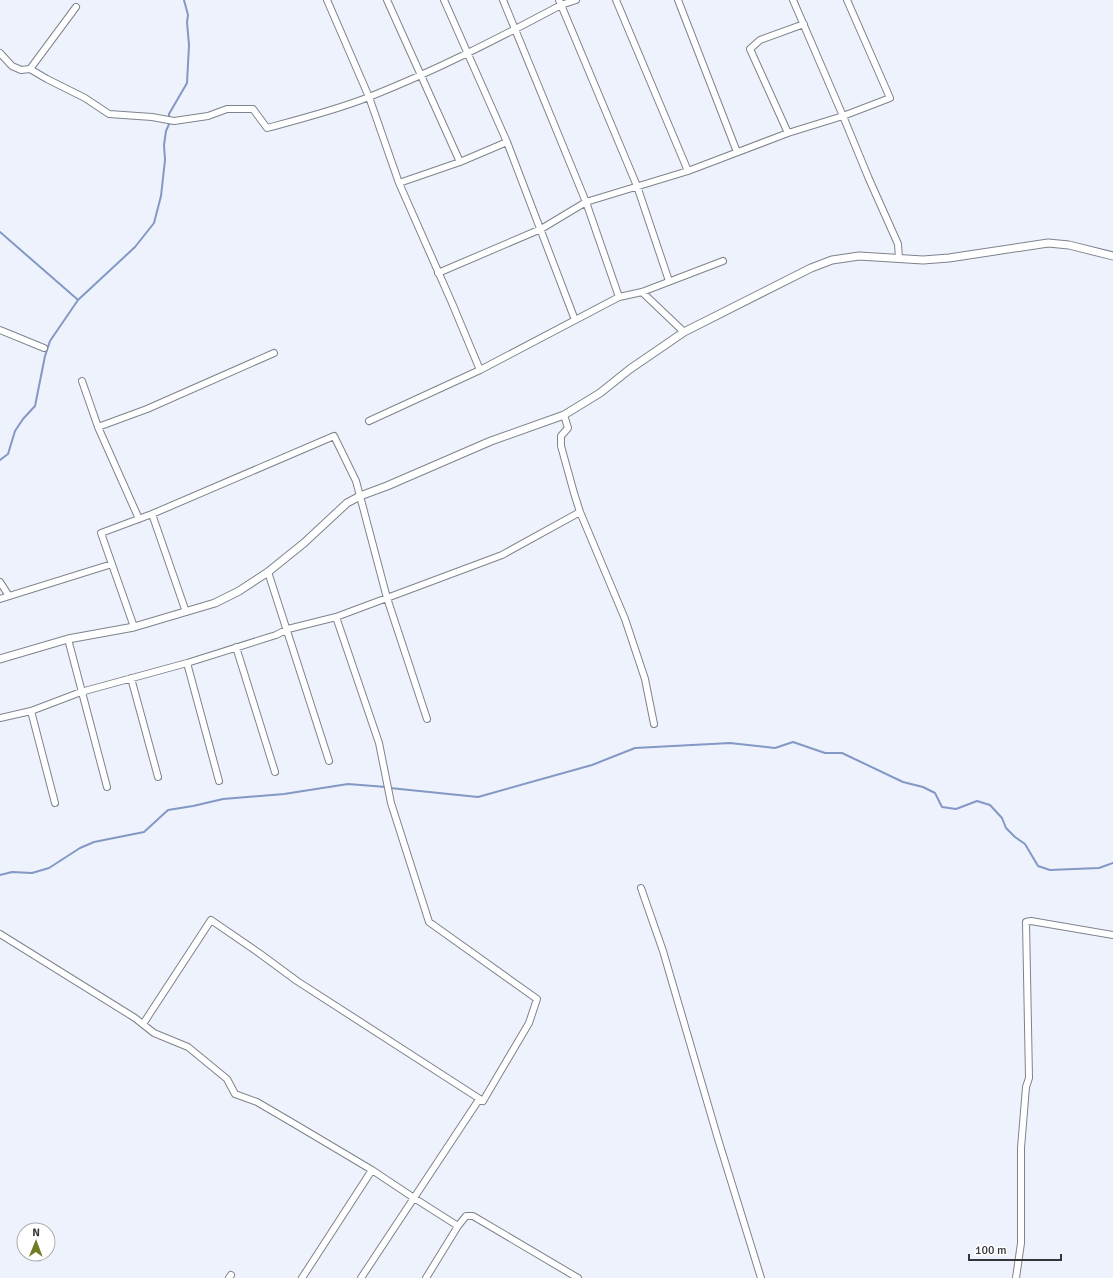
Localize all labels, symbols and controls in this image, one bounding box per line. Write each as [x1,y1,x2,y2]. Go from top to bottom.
north arrow [16,1222,56,1262]
text: N [32,1226,40,1239]
scale bar [969,1236,1061,1262]
text: 100 m [975,1243,1007,1258]

